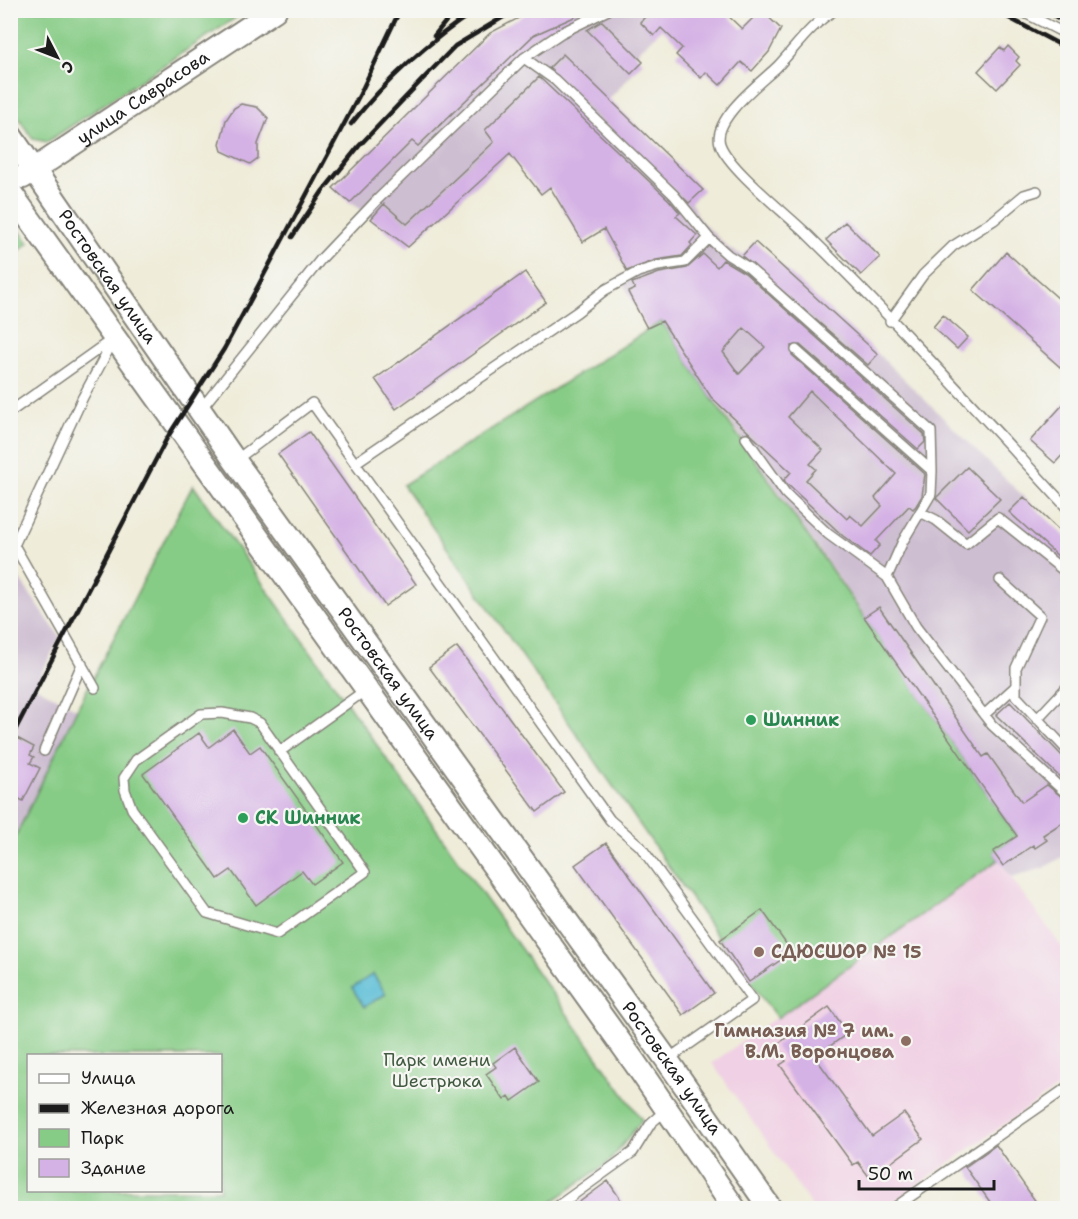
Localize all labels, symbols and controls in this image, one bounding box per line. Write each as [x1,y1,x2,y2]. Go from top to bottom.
north arrow [27,27,87,87]
street label: улица Саврасова [72,45,214,150]
text: С [57,56,79,78]
street label: Ростовская улица [53,205,163,348]
street label: Ростовская улица [332,602,444,745]
place label: Шинник [763,708,839,732]
marker: Шинник [744,713,758,727]
place label: СК Шинник [255,806,361,830]
marker: СК Шинник [236,811,250,825]
place label: СДЮСШОР № 15 [771,940,922,964]
marker: СДЮСШОР № 15 [752,945,766,959]
street label: Ростовская улица [616,996,727,1139]
place label: Гимназия № 7 им. В.М. Воронцова [714,1019,895,1064]
marker: Гимназия № 7 им. В.М. Воронцова [899,1034,913,1048]
park label: Парк имени Шестрюка [383,1048,491,1093]
legend [27,1054,222,1192]
text: Улица [81,1066,135,1090]
text: Железная дорога [81,1096,234,1120]
text: Парк [81,1126,124,1150]
scale bar [859,1153,994,1191]
text: Здание [81,1156,146,1180]
text: 50 m [868,1162,913,1186]

